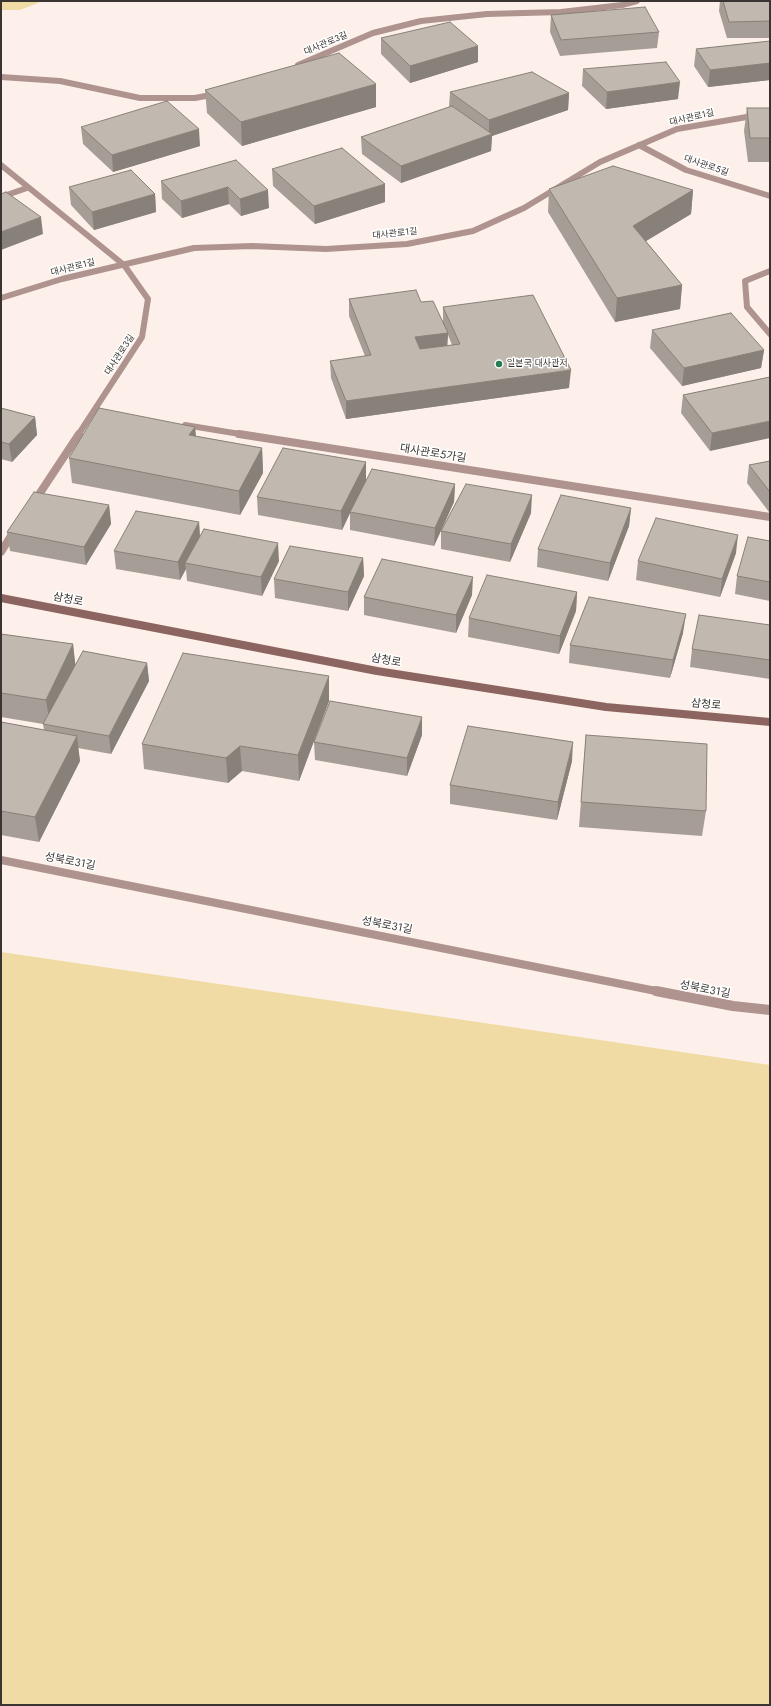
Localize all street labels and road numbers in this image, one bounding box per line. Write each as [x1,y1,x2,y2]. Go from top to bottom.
street label: 대사관로3길 [303,30,349,58]
street label: 대사관로1길 [669,108,715,128]
street label: 대사관로5길 [682,153,730,179]
street label: 대사관로1길 [372,226,418,242]
street label: 대사관로1길 [50,257,96,279]
street label: 대사관로3길 [103,333,137,377]
street label: 대사관로5가길 [399,442,467,466]
street label: 삼청로 [52,591,84,609]
street label: 삼청로 [370,652,402,670]
street label: 삼청로 [690,697,722,713]
street label: 성북로31길 [43,851,97,873]
street label: 성북로31길 [360,915,414,937]
street label: 성북로31길 [678,979,732,1001]

